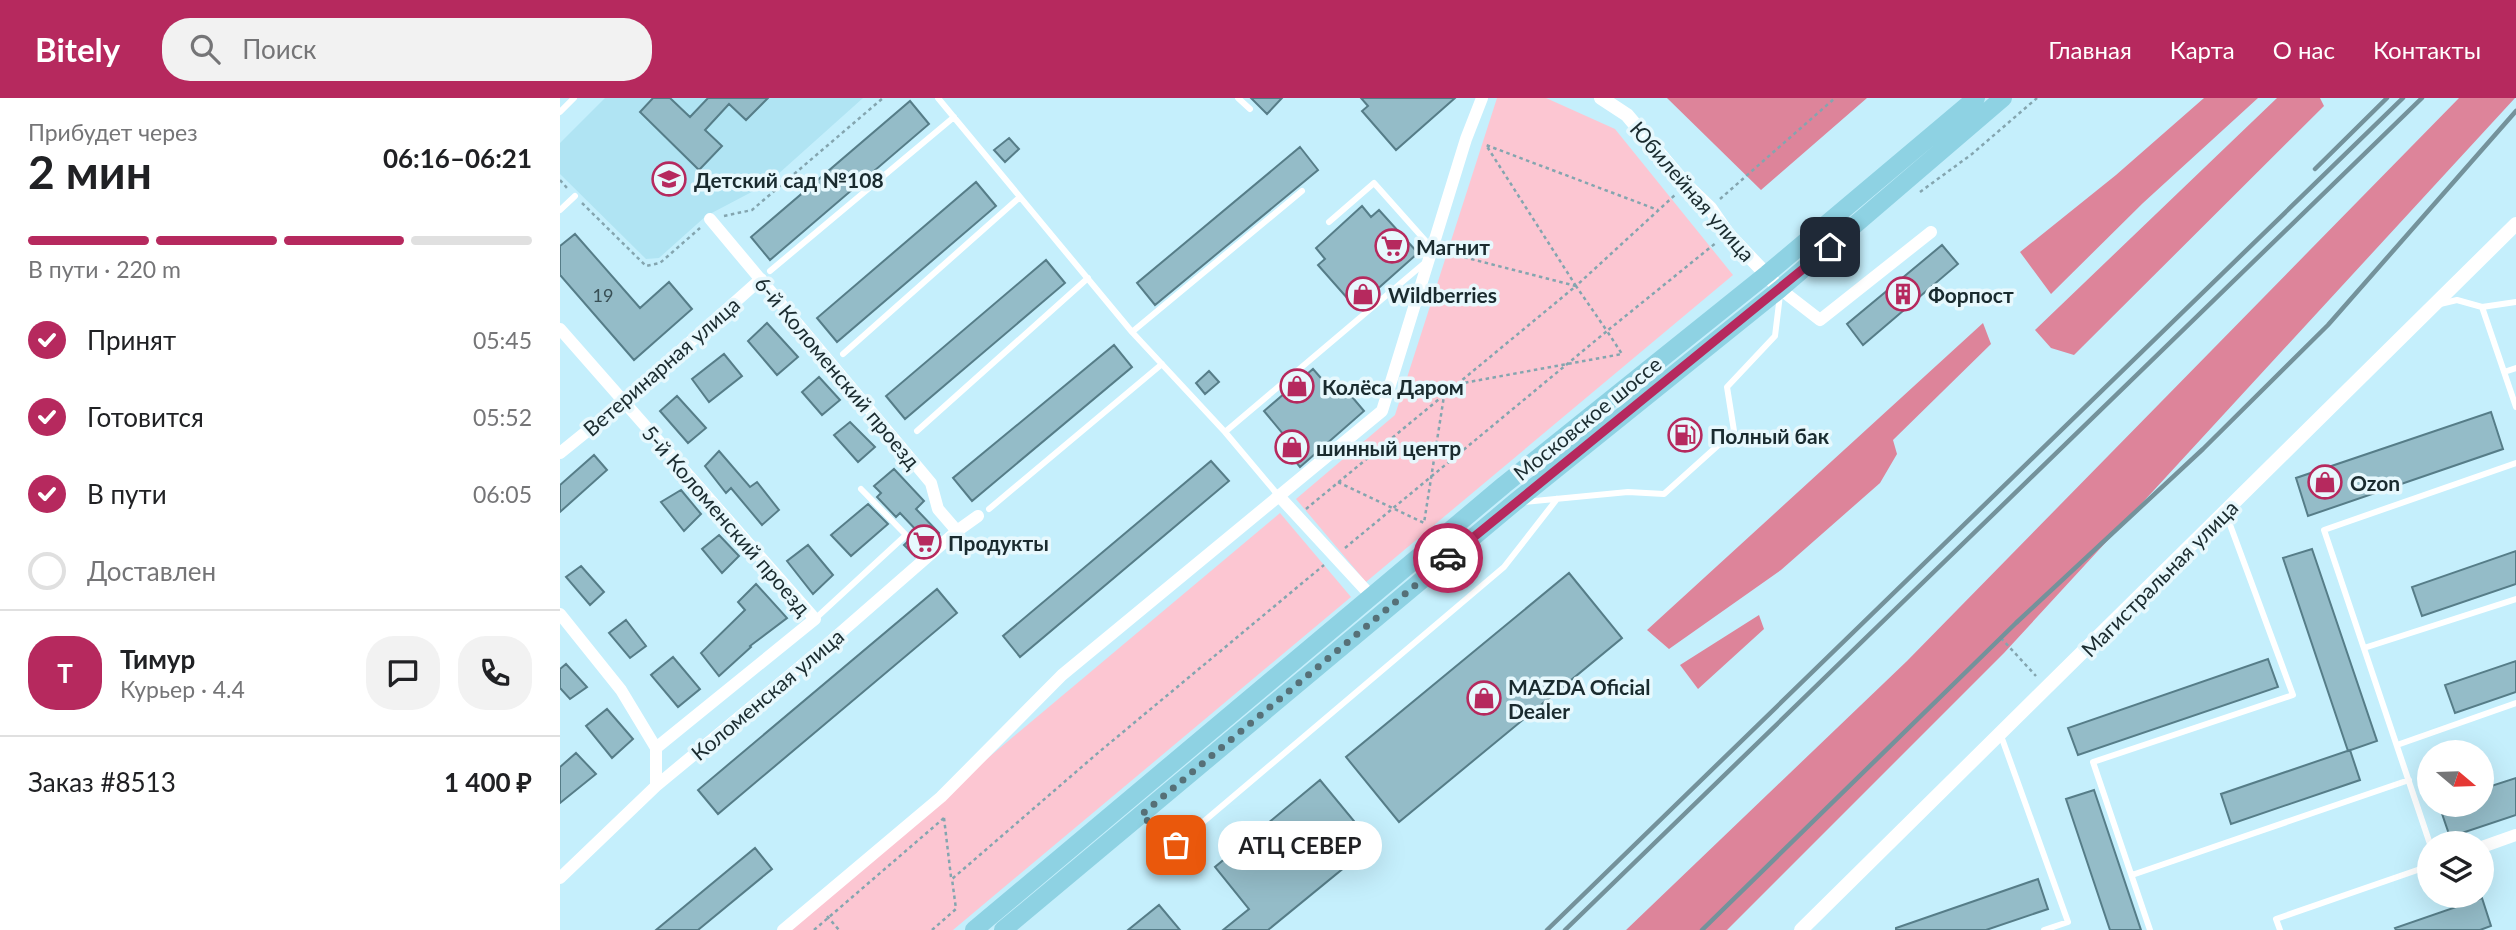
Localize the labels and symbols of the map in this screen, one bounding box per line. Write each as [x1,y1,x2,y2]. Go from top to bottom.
street label: Юбилейная улица [1625,116,1761,266]
school or university icon: Детский сад №108 [650,160,688,198]
place label: Детский сад №108 [694,167,884,192]
pin [1800,217,1860,277]
supermarket icon: Магнит [1373,227,1411,265]
place label: Магнит [1416,234,1490,259]
street label: 6-й Коломенский проезд [750,271,926,473]
shop icon: Wildberries [1344,275,1382,313]
building icon: Форпост [1884,275,1922,313]
place label: Wildberries [1388,282,1497,307]
place label: Форпост [1928,282,2014,307]
house number: 19 [593,284,613,306]
street label: Ветеринарная улица [578,291,744,441]
street label: Московское шоссе [1508,351,1666,485]
shop icon: Колёса Даром [1278,367,1316,405]
place label: Колёса Даром [1322,374,1464,399]
fuel station icon: Полный бак [1666,416,1704,454]
street label: 5-й Коломенский проезд [638,420,816,620]
place label: Полный бак [1710,423,1830,448]
shop icon: шинный центр [1273,428,1311,466]
place label: шинный центр [1316,435,1461,460]
shop icon: Ozon [2306,463,2344,501]
place label: Ozon [2350,470,2400,495]
street label: Магистральная улица [2076,495,2242,661]
supermarket icon: Продукты [905,523,943,561]
courier [1413,523,1483,593]
place label: Продукты [948,530,1049,555]
street label: Коломенская улица [686,623,848,765]
place label: MAZDA Oficial Dealer [1508,674,1650,723]
shop icon: MAZDA Oficial Dealer [1465,679,1503,717]
north arrow [2417,740,2494,817]
pin [1146,815,1206,875]
callout: АТЦ СЕВЕР [1218,820,1382,870]

